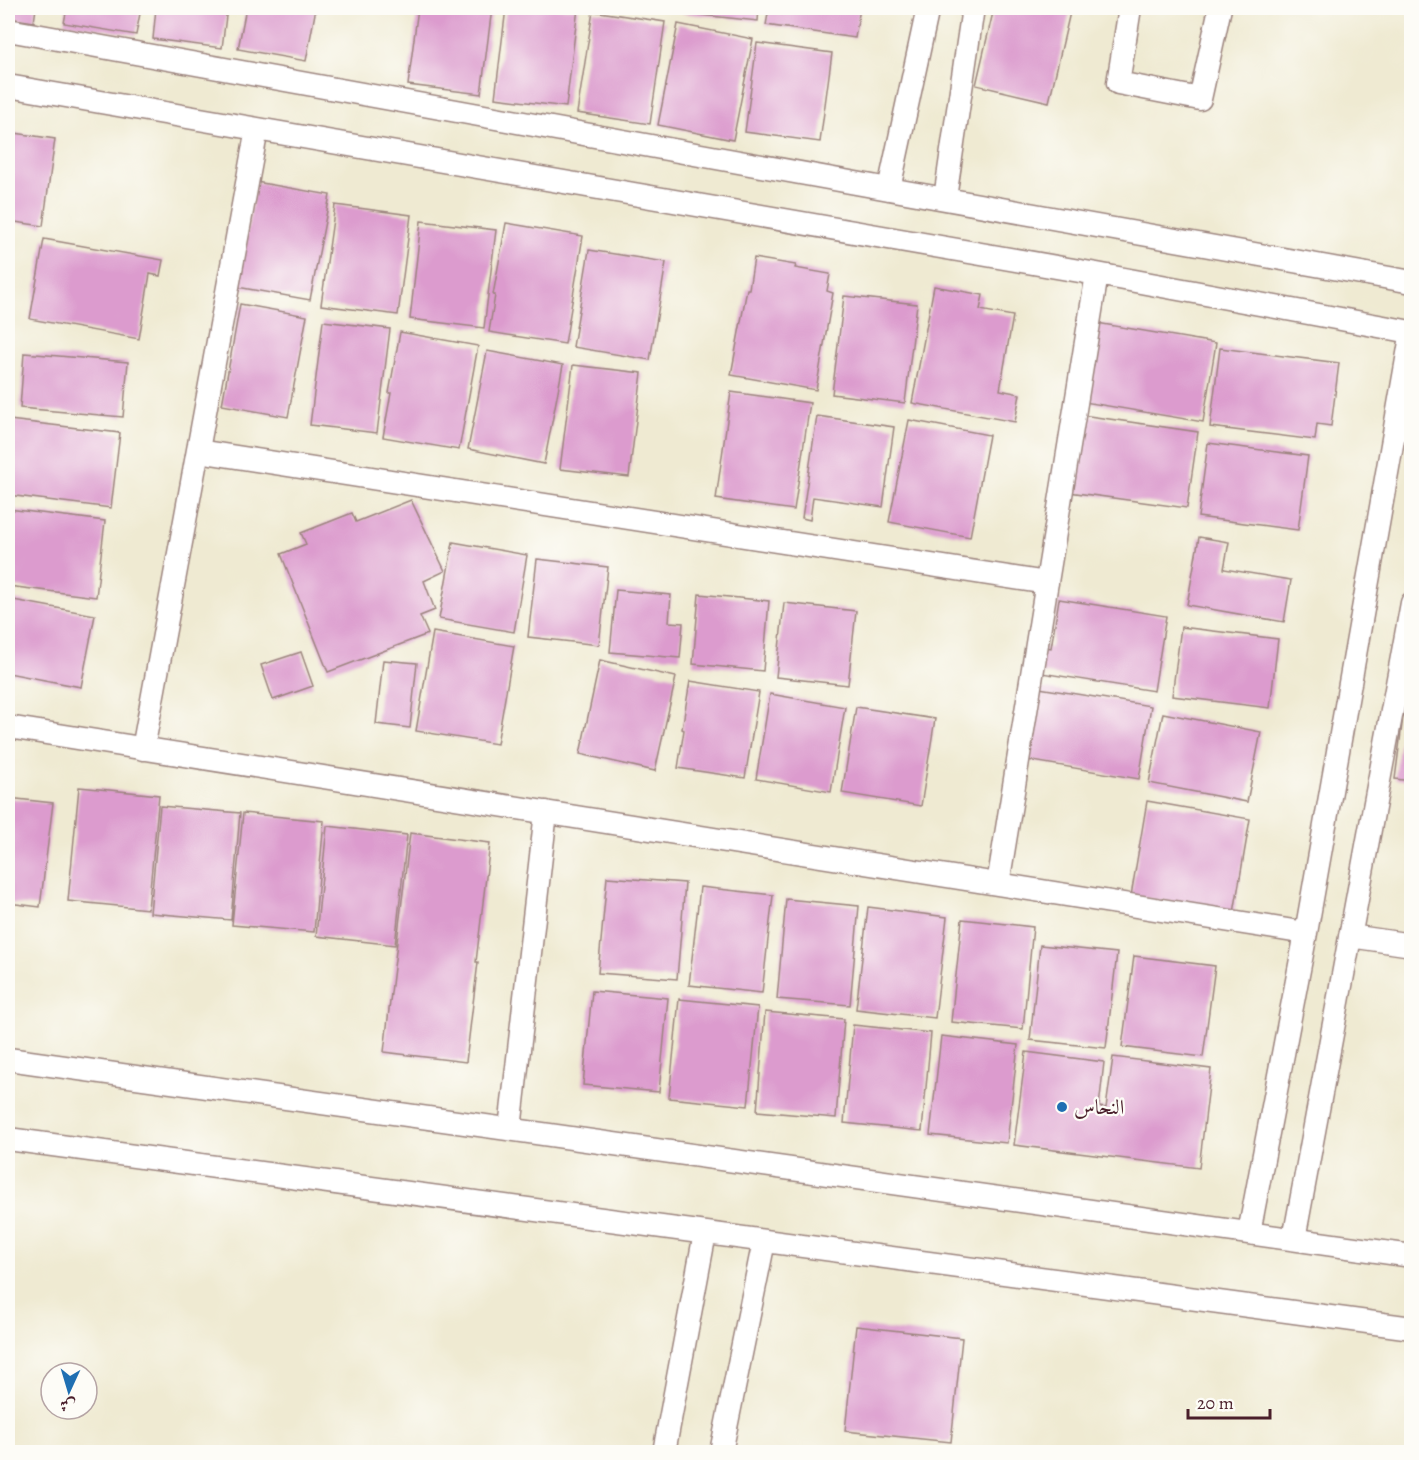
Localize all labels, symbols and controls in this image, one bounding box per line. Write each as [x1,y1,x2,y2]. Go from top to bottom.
place label: النحاس [1074,1093,1124,1121]
marker: النحاس [1055,1100,1069,1114]
north arrow [39,1361,99,1421]
scale bar [1188,1382,1270,1420]
text: 20 m [1197,1391,1234,1415]
text: ش [59,1393,77,1416]

